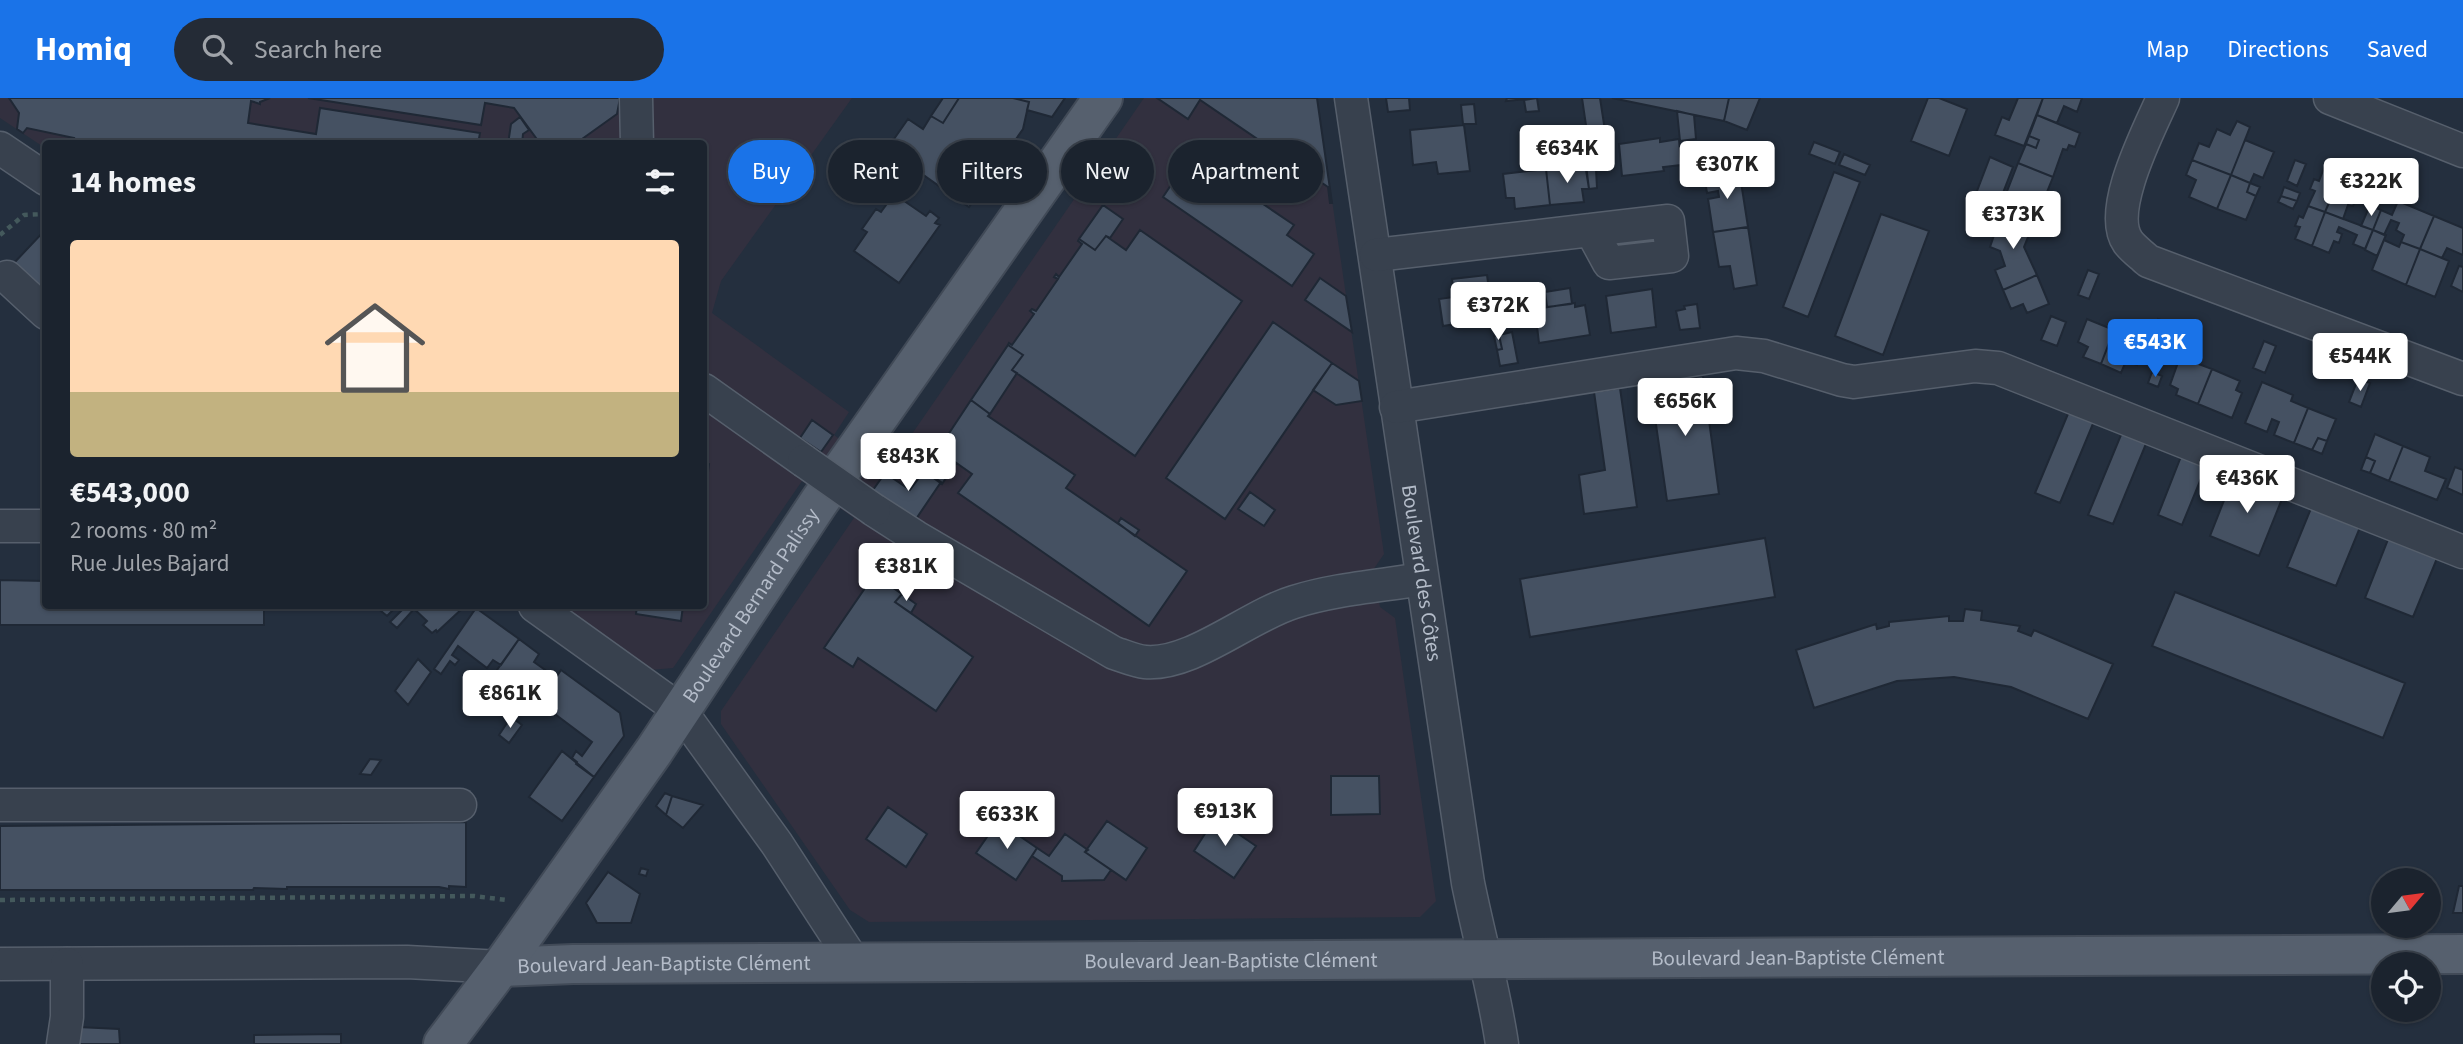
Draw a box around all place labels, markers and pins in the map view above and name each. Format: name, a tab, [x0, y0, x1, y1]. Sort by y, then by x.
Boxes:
pin: €634K	[1518, 126, 1616, 185]
pin: €307K	[1678, 141, 1776, 201]
pin: €322K	[2322, 158, 2420, 218]
pin: €373K	[1964, 192, 2062, 251]
pin: €372K	[1449, 282, 1547, 342]
pin: €543K	[2106, 320, 2204, 379]
pin: €544K	[2311, 334, 2409, 393]
pin: €656K	[1636, 378, 1734, 438]
pin: €843K	[859, 434, 957, 493]
pin: €436K	[2198, 456, 2296, 515]
pin: €381K	[857, 544, 955, 603]
pin: €861K	[461, 670, 559, 730]
pin: €913K	[1176, 788, 1274, 848]
pin: €633K	[958, 792, 1056, 851]

